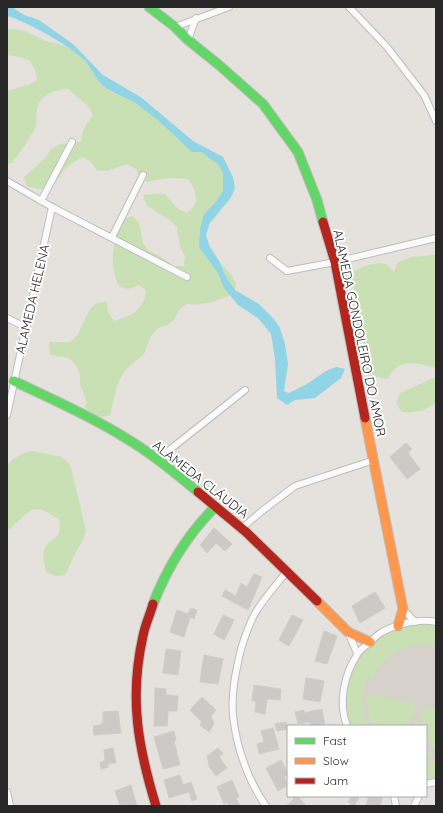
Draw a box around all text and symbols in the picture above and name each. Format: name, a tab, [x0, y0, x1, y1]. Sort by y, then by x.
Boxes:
street label: ALAMEDA GONDOLEIRO DO AMOR	[330, 228, 390, 438]
street label: ALAMEDA HELENA	[12, 242, 53, 355]
street label: ALAMEDA CLÁUDIA	[150, 437, 253, 522]
legend	[287, 725, 427, 797]
text: Fast	[323, 733, 347, 748]
text: Slow	[323, 753, 349, 768]
text: Jam	[323, 773, 348, 788]

